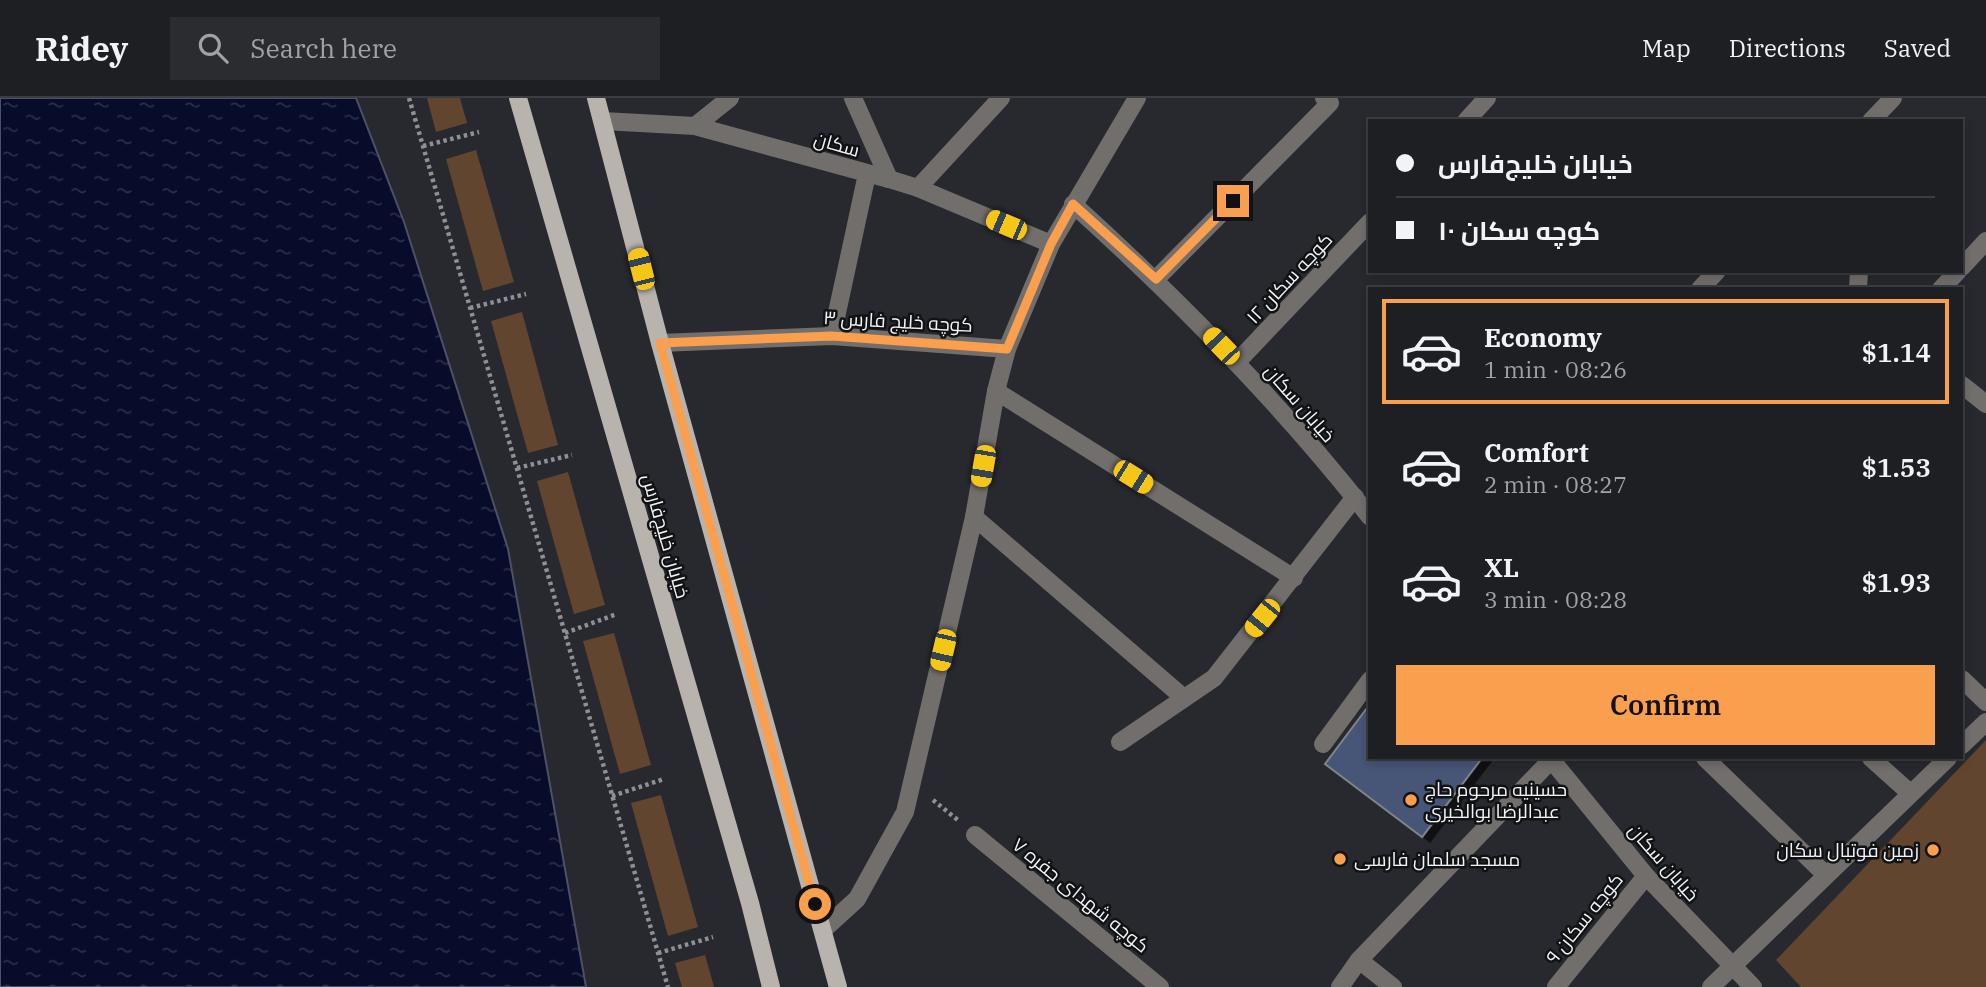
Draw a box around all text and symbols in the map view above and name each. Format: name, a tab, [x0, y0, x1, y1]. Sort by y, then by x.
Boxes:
search box	[170, 17, 660, 80]
text: Ridey	[35, 27, 128, 70]
icon: search	[194, 29, 232, 67]
text: Search here	[250, 31, 397, 65]
text: Map	[1642, 32, 1691, 64]
text: Directions	[1729, 32, 1846, 64]
text: Saved	[1884, 32, 1951, 64]
street label: سکان	[811, 126, 863, 162]
text: خیابان خلیج‌فارس	[1438, 146, 1633, 180]
route end	[1217, 185, 1249, 217]
car	[983, 207, 1030, 243]
text: کوچه سکان ۱۰	[1438, 213, 1600, 247]
street label: کوچه سکان ۱۲	[1241, 228, 1338, 329]
car	[626, 246, 657, 292]
street label: کوچه خلیج فارس ۳	[823, 305, 973, 339]
icon: car	[1400, 320, 1463, 383]
text: Economy	[1484, 320, 1602, 354]
car	[1199, 324, 1244, 368]
text: $1.14	[1862, 335, 1931, 369]
text: 1 min · 08:26	[1484, 354, 1627, 384]
street label: خیابان سکان	[1259, 359, 1341, 447]
icon: car	[1400, 435, 1463, 498]
text: Comfort	[1484, 435, 1589, 469]
car	[970, 443, 997, 489]
text: $1.53	[1862, 450, 1931, 484]
car	[1110, 457, 1157, 497]
text: 2 min · 08:27	[1484, 469, 1627, 499]
street label: خیابان خلیج‌فارس	[635, 471, 695, 602]
icon: car	[1400, 550, 1463, 613]
text: XL	[1484, 550, 1519, 584]
text: $1.93	[1862, 565, 1931, 599]
text: 3 min · 08:28	[1484, 584, 1627, 614]
car	[1241, 595, 1284, 641]
car	[929, 627, 958, 673]
button: Confirm	[1396, 665, 1935, 745]
place label: حسینیه مرحوم حاج عبدالرضا بوالخیری	[1425, 777, 1567, 823]
marker: حسینیه مرحوم حاج عبدالرضا بوالخیری	[1403, 792, 1419, 808]
street label: خیابان سکان	[1623, 818, 1705, 906]
street label: کوچه شهدای جفره ۷	[1007, 832, 1154, 958]
place label: زمین فوتبال سکان	[1776, 838, 1919, 862]
marker: زمین فوتبال سکان	[1925, 842, 1941, 858]
place label: مسجد سلمان فارسی	[1354, 847, 1520, 871]
marker: مسجد سلمان فارسی	[1332, 851, 1348, 867]
street label: کوچه سکان ۹	[1540, 868, 1629, 969]
route start	[799, 888, 831, 920]

